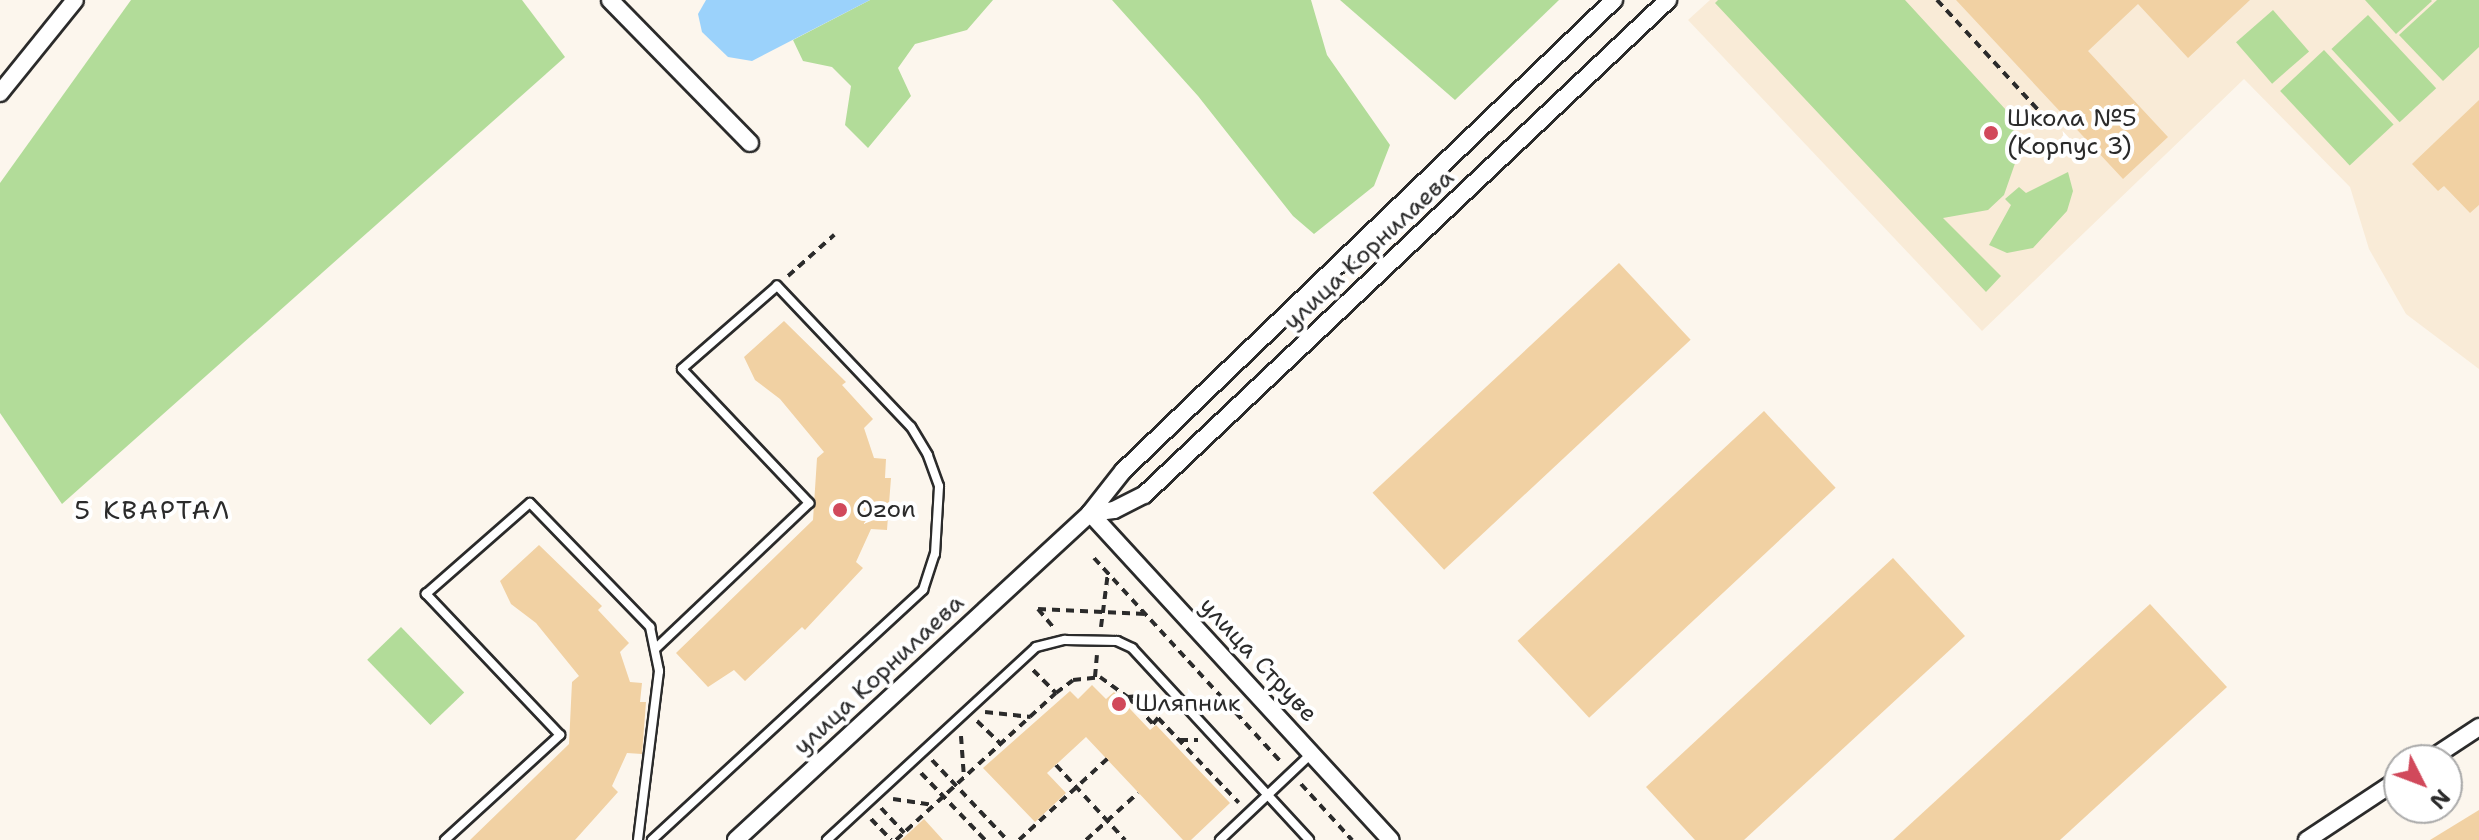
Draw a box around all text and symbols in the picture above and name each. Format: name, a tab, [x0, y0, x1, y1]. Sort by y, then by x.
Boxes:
place label: Школа №5 (Корпус 3)	[2007, 105, 2137, 161]
marker: Школа №5 (Корпус 3)	[1982, 124, 2000, 142]
street label: улица Корнилаева	[1278, 164, 1460, 336]
district label: 5 КВАРТАЛ	[74, 494, 232, 526]
place label: Ozon	[856, 496, 916, 524]
marker: Ozon	[831, 501, 849, 519]
street label: улица Корнилаева	[788, 589, 970, 761]
street label: улица Струве	[1193, 592, 1323, 728]
place label: Шляпник	[1135, 690, 1241, 718]
marker: Шляпник	[1110, 695, 1128, 713]
north arrow	[2383, 744, 2463, 824]
text: N	[2423, 783, 2456, 815]

